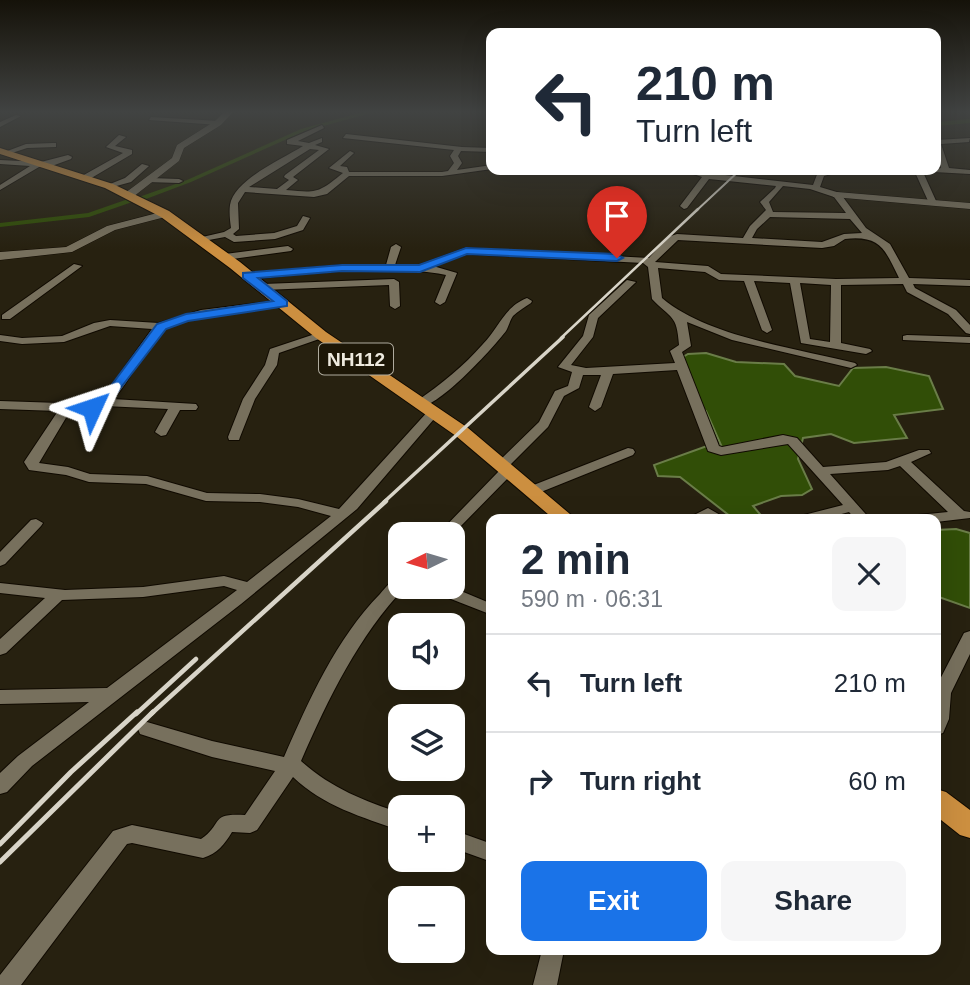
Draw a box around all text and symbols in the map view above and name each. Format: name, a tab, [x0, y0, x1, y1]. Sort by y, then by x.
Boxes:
icon: left	[521, 56, 612, 147]
text: 210 m	[636, 56, 775, 110]
text: Turn left	[636, 113, 752, 149]
pin	[587, 186, 647, 258]
icon: arrive	[598, 197, 636, 235]
road number: NH112	[319, 344, 393, 374]
position arrow	[55, 371, 129, 445]
north arrow	[388, 522, 466, 598]
map controls	[388, 522, 465, 963]
text: 2 min	[521, 536, 631, 583]
button: close	[832, 537, 906, 611]
text: 590 m · 06:31	[521, 586, 663, 612]
button: sound	[388, 613, 465, 690]
icon: left	[521, 664, 559, 702]
text: Turn left	[580, 668, 682, 698]
text: 210 m	[834, 668, 906, 698]
button: layers	[388, 704, 465, 781]
icon: right	[521, 762, 559, 800]
text: Turn right	[580, 766, 701, 796]
text: 60 m	[848, 766, 906, 796]
button: +	[388, 795, 465, 872]
button: Exit	[521, 861, 707, 941]
button: Share	[721, 861, 906, 941]
button: −	[388, 886, 465, 963]

